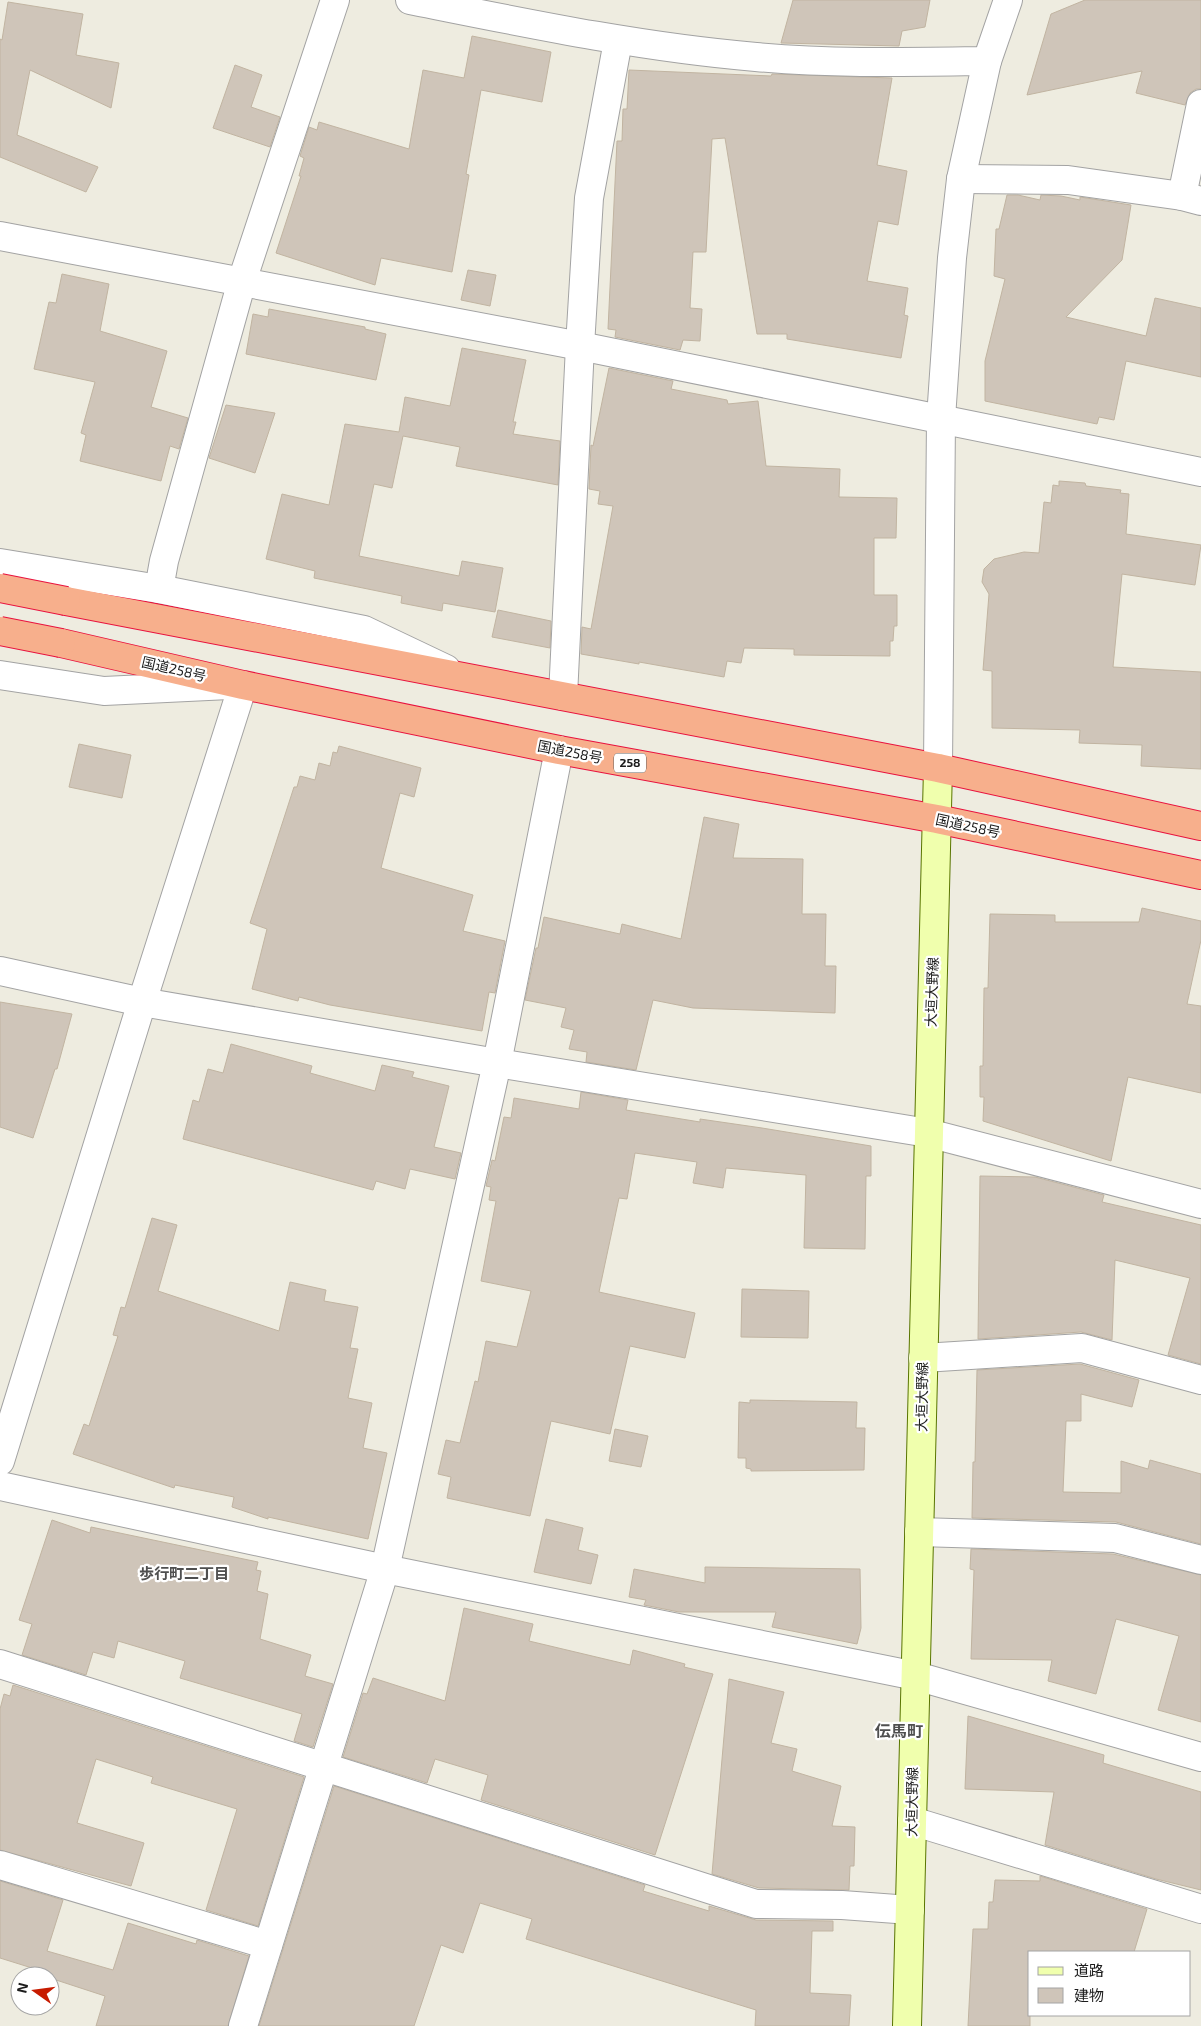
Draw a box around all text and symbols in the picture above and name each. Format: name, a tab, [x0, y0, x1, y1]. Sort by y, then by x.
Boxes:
street label: 国道258号	[140, 653, 208, 684]
street label: 国道258号	[536, 737, 604, 766]
road number: 258	[614, 754, 646, 772]
street label: 国道258号	[934, 810, 1002, 841]
street label: 大垣大野線	[922, 957, 941, 1027]
street label: 大垣大野線	[912, 1362, 931, 1432]
district label: 歩行町二丁目	[139, 1564, 229, 1582]
district label: 伝馬町	[874, 1721, 923, 1740]
street label: 大垣大野線	[902, 1767, 921, 1837]
legend	[1028, 1951, 1191, 2016]
text: 道路	[1074, 1961, 1104, 1979]
north arrow	[10, 1966, 60, 2016]
text: N	[12, 1981, 31, 1995]
text: 建物	[1074, 1986, 1104, 2004]

